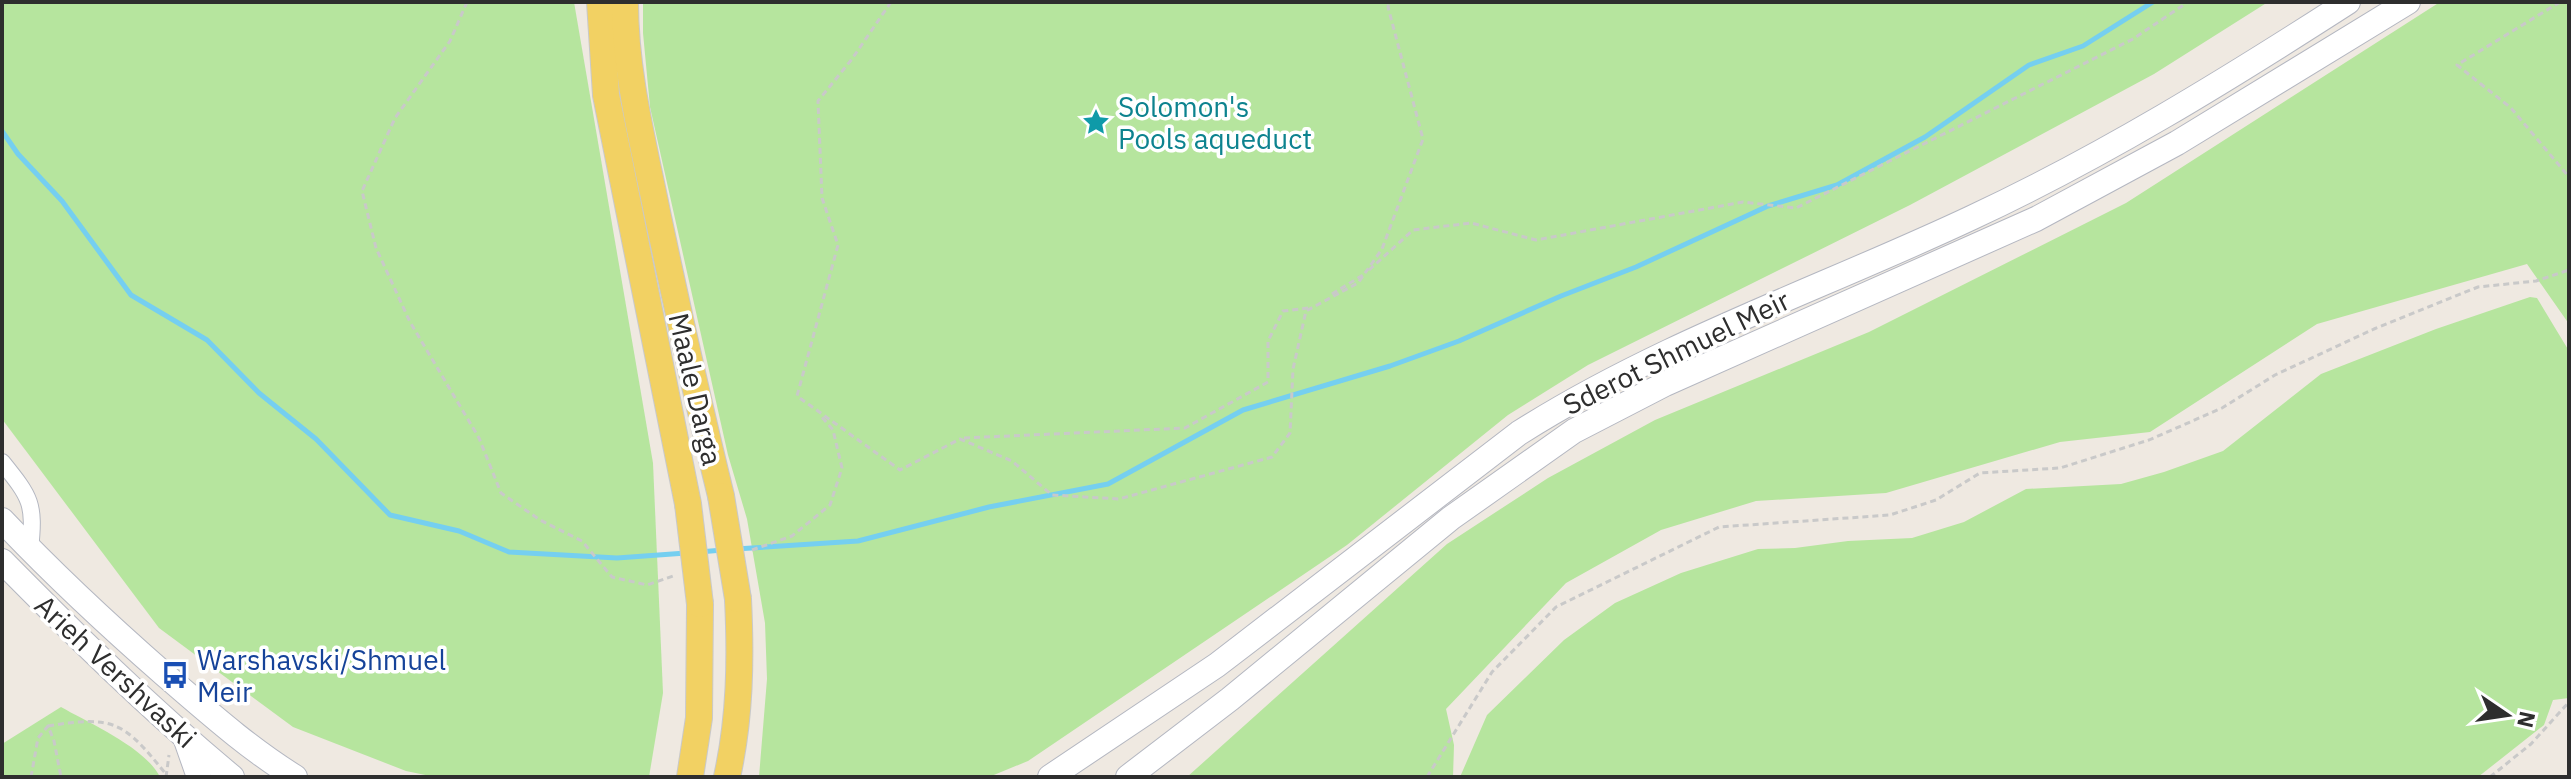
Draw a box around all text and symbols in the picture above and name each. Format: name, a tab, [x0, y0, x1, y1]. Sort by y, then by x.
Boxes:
place label: Solomon's Pools aqueduct	[1118, 88, 1312, 157]
place icon: Solomon's Pools aqueduct	[1081, 107, 1111, 137]
street label: Sderot Shmuel Meir	[1557, 281, 1795, 423]
street label: Maale Darga	[661, 309, 731, 469]
street label: Arieh Vershvaski	[27, 586, 205, 756]
place label: Warshavski/Shmuel Meir	[197, 641, 446, 710]
bus stop icon: Warshavski/Shmuel Meir	[160, 660, 190, 690]
north arrow	[2467, 675, 2547, 755]
text: N	[2511, 709, 2543, 731]

